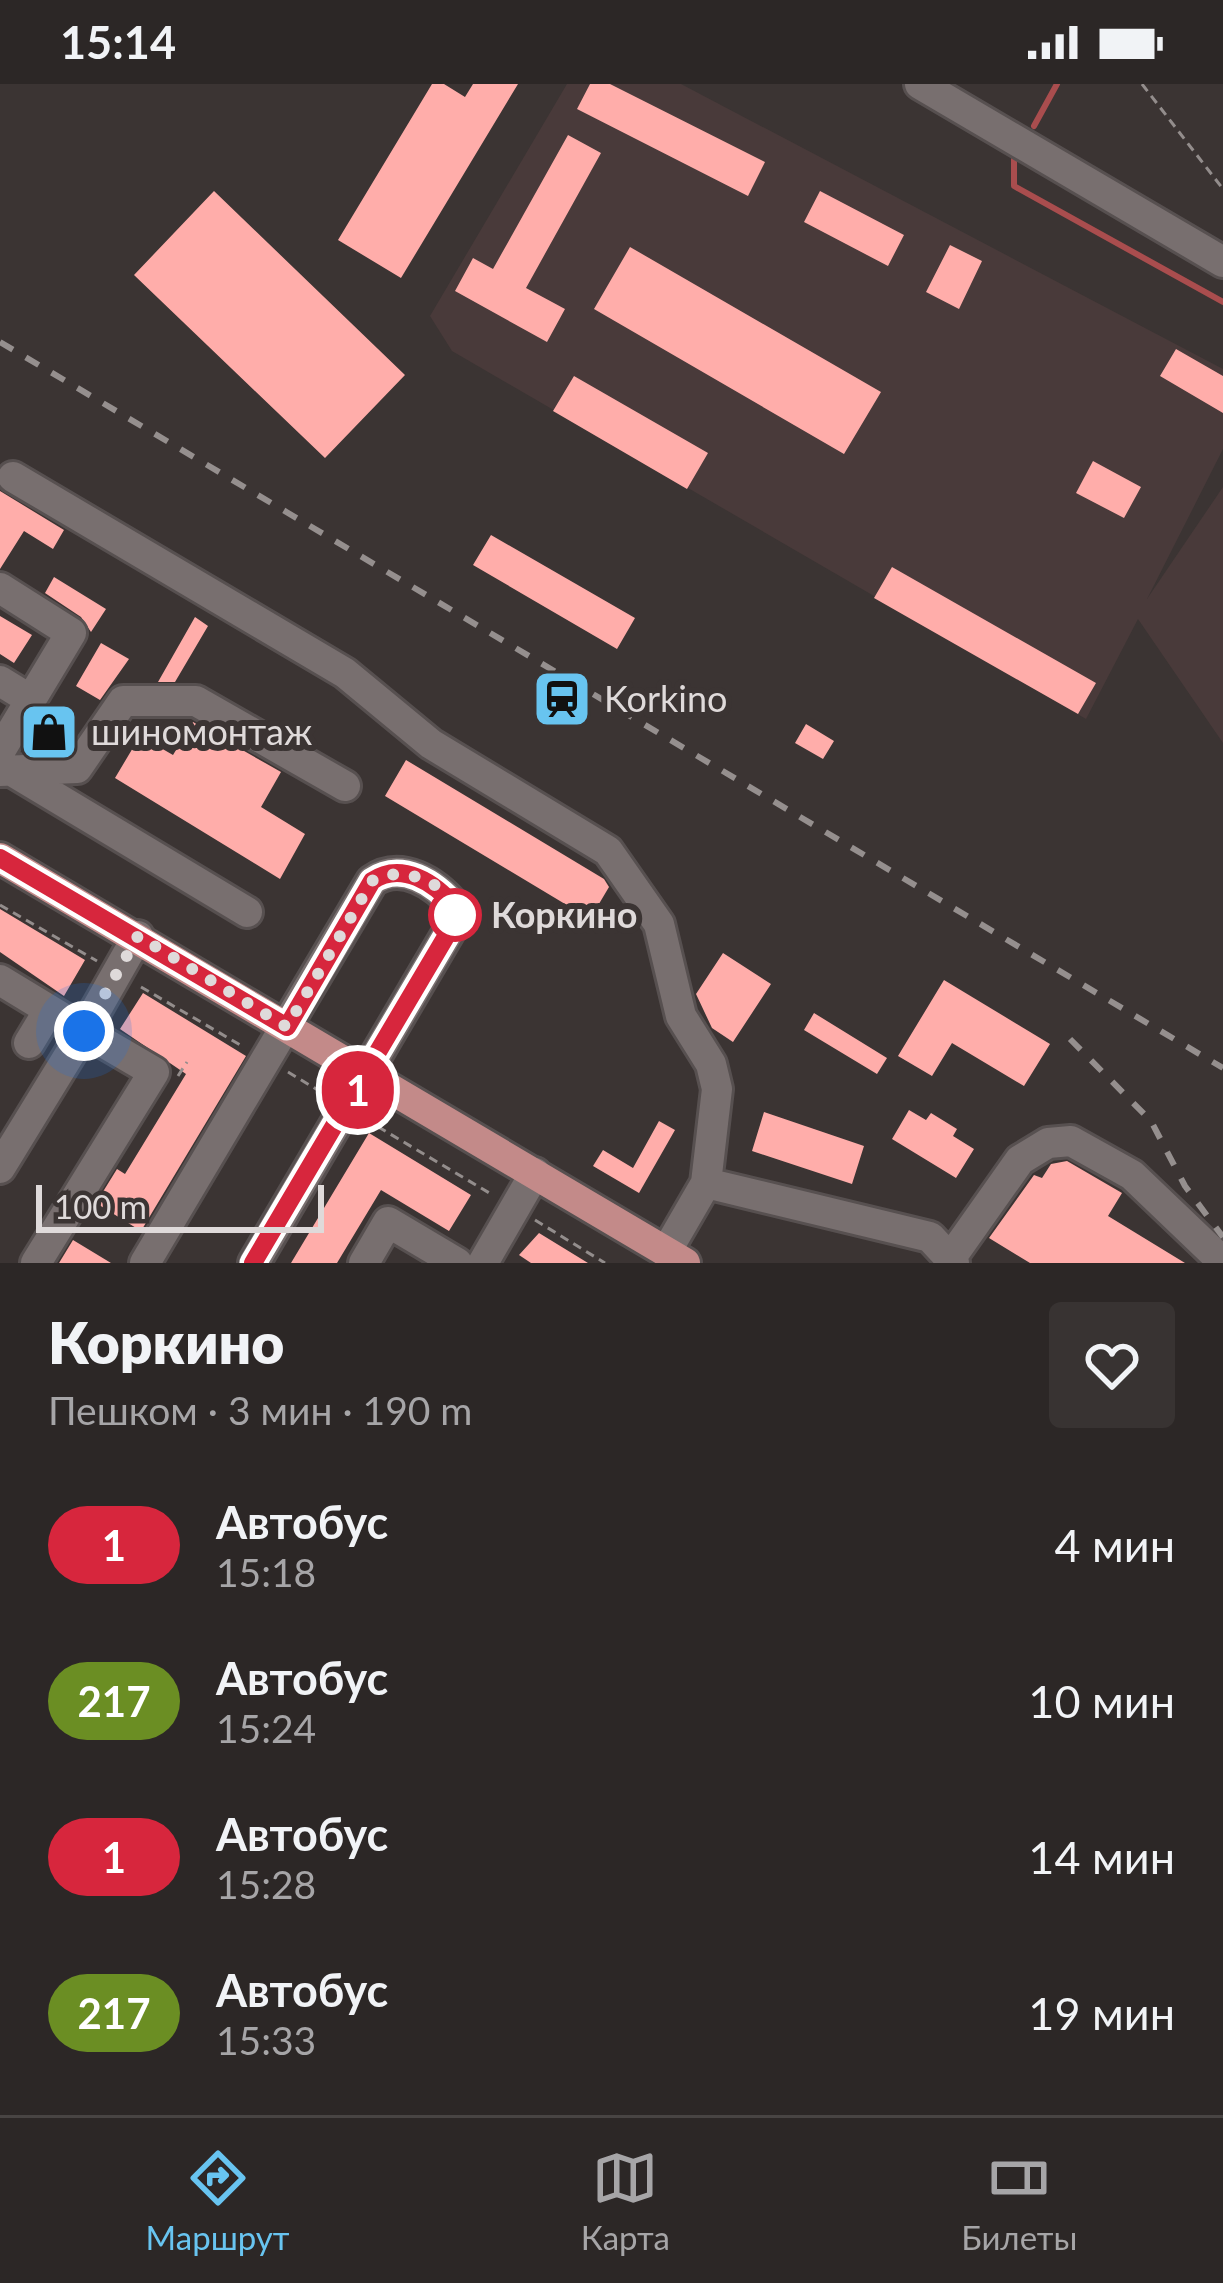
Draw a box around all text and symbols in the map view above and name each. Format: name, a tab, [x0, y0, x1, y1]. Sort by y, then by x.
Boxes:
text: 15:14	[60, 15, 176, 69]
station icon: Korkino	[531, 668, 593, 730]
place label: Korkino	[604, 676, 727, 720]
shop icon: шиномонтаж	[18, 701, 80, 763]
place label: шиномонтаж	[91, 709, 312, 753]
marker: Коркино	[430, 890, 480, 940]
place label: Коркино	[491, 892, 637, 936]
your location	[54, 1001, 114, 1061]
line badge: 1	[319, 1051, 397, 1129]
text: 1	[346, 1065, 370, 1115]
scale bar	[36, 1179, 324, 1232]
text: 100 m	[54, 1186, 147, 1226]
button: heart	[1049, 1302, 1175, 1428]
text: Коркино	[48, 1308, 284, 1376]
text: Пешком · 3 мин · 190 m	[48, 1387, 472, 1433]
text: Автобус	[216, 1495, 388, 1549]
text: 4 мин	[1054, 1518, 1175, 1572]
text: 1	[102, 1520, 126, 1570]
text: 15:18	[216, 1549, 316, 1595]
text: Автобус	[216, 1651, 388, 1705]
text: 10 мин	[1028, 1674, 1175, 1728]
text: 217	[77, 1676, 151, 1726]
text: 15:24	[216, 1705, 316, 1751]
text: Автобус	[216, 1807, 388, 1861]
text: 14 мин	[1028, 1830, 1175, 1884]
text: 1	[102, 1832, 126, 1882]
text: 15:28	[216, 1861, 316, 1907]
text: Автобус	[216, 1963, 388, 2017]
text: 19 мин	[1028, 1986, 1175, 2040]
text: 217	[77, 1988, 151, 2038]
text: 15:33	[216, 2017, 316, 2063]
tab: Маршрут	[146, 2145, 290, 2257]
tab: Карта	[581, 2145, 670, 2257]
tab: Билеты	[961, 2145, 1077, 2257]

